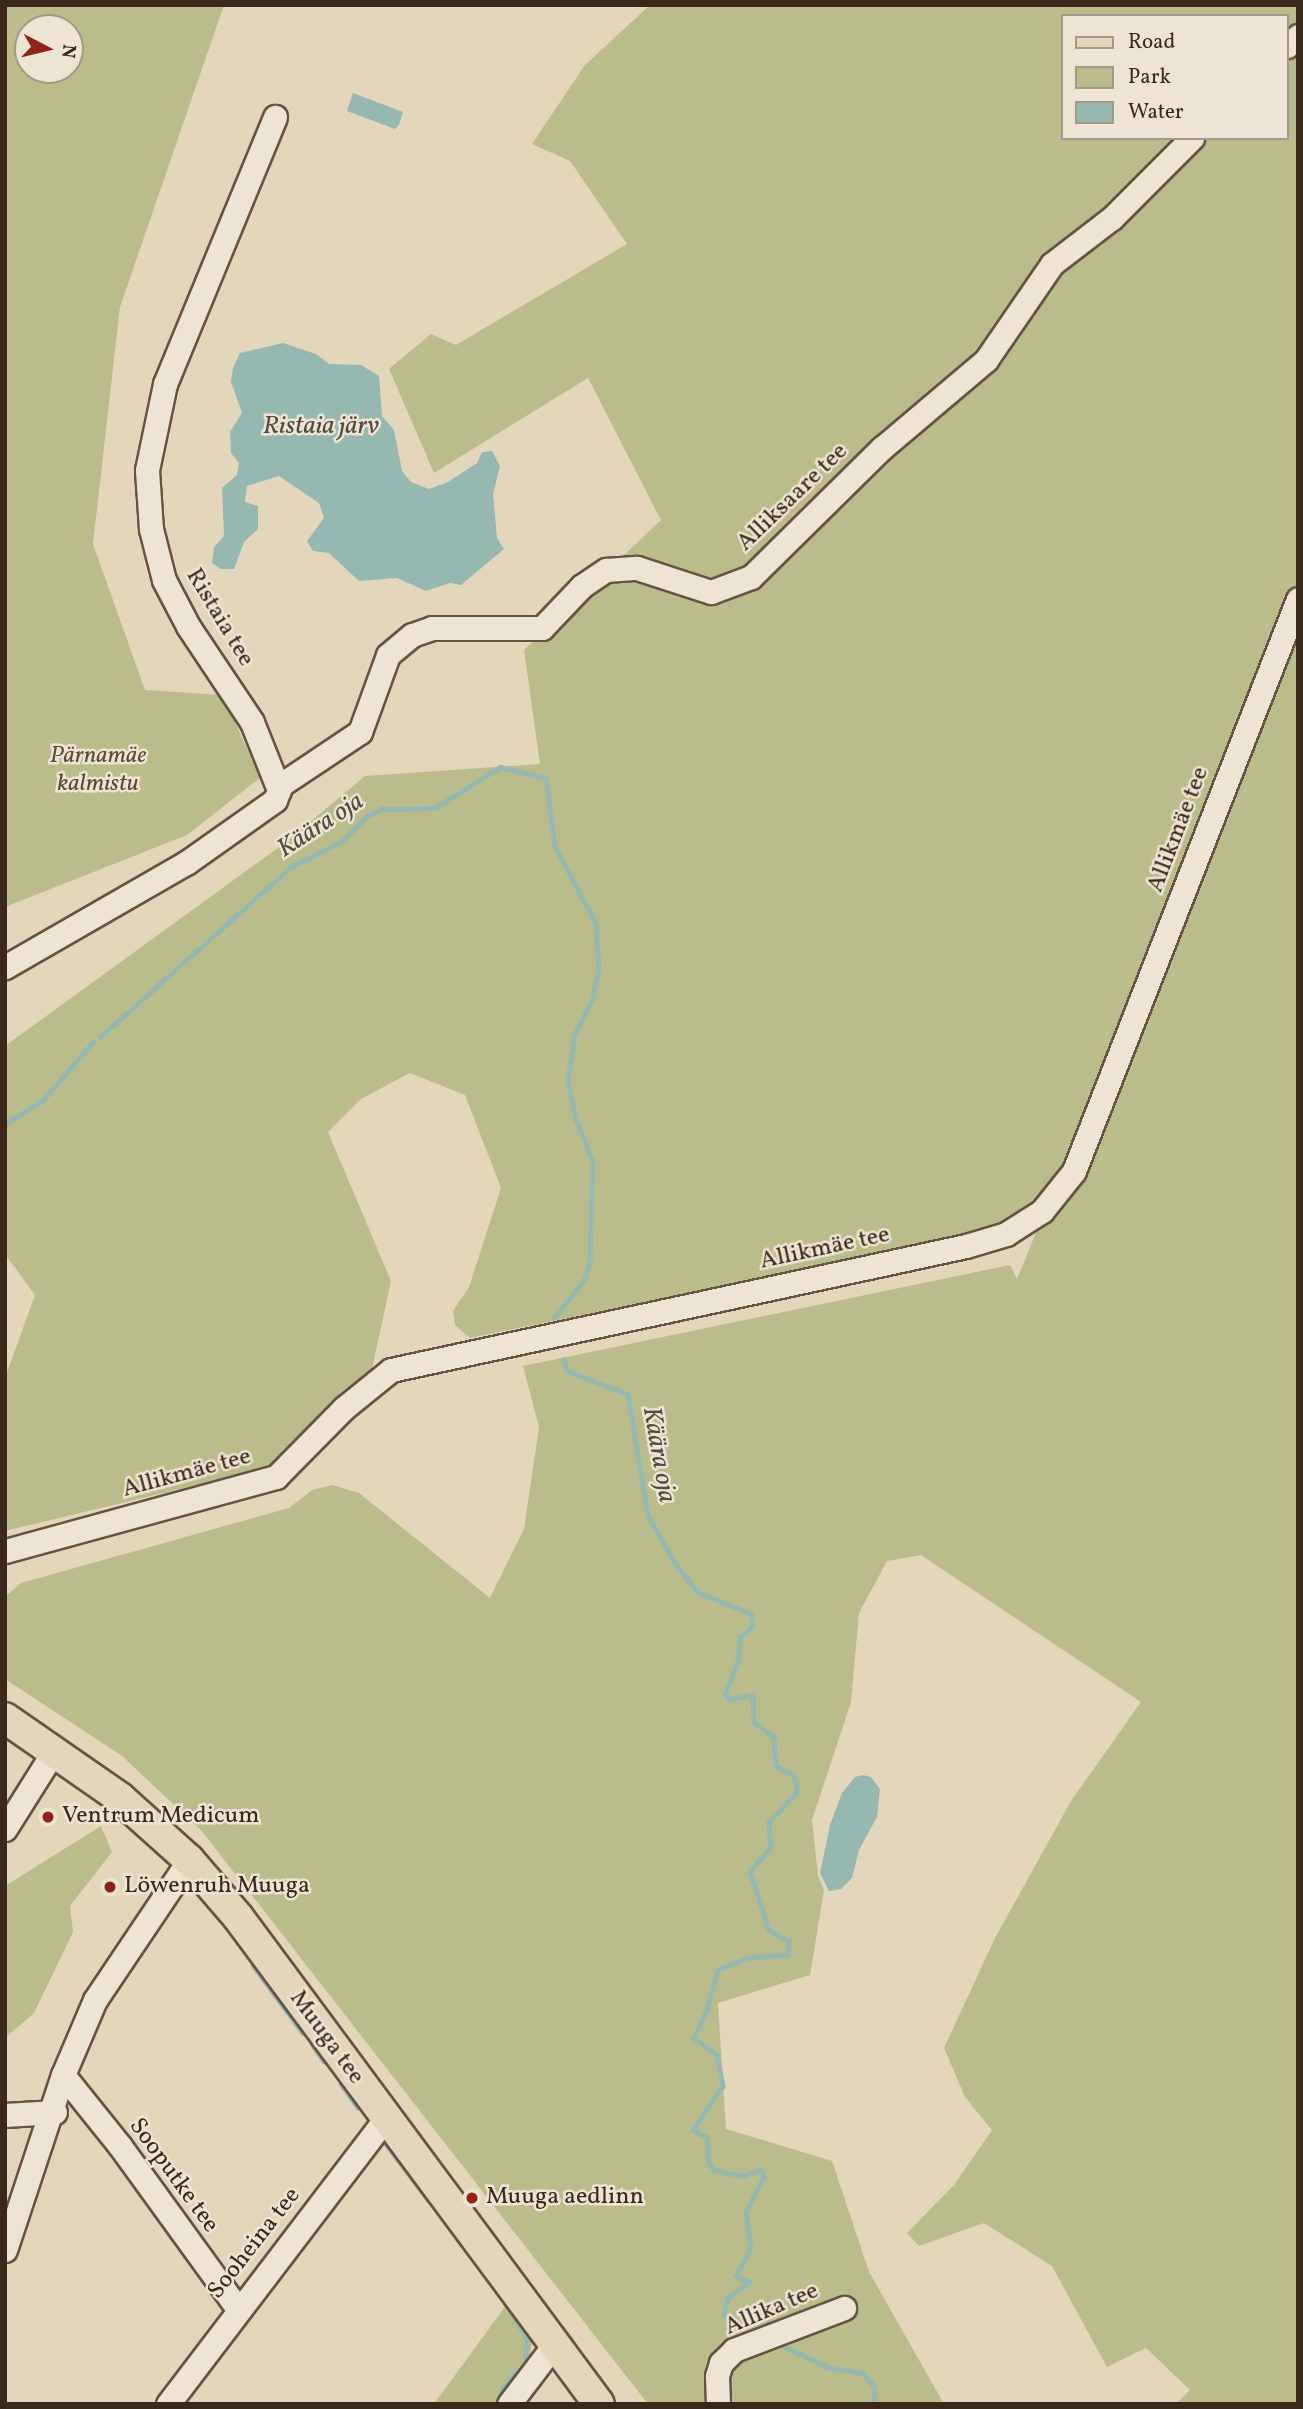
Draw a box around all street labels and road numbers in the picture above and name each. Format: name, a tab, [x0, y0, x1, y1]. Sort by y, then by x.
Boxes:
street label: Alliksaare tee	[732, 438, 854, 558]
street label: Ristaia tee	[179, 564, 259, 672]
street label: Allikmäe tee	[1142, 763, 1216, 897]
street label: Allikmäe tee	[758, 1221, 892, 1277]
street label: Allikmäe tee	[120, 1443, 254, 1505]
street label: Muuga tee	[282, 1985, 370, 2091]
street label: Sooputke tee	[122, 2113, 224, 2239]
street label: Sooheina tee	[203, 2183, 307, 2305]
street label: Allika tee	[721, 2277, 823, 2343]

